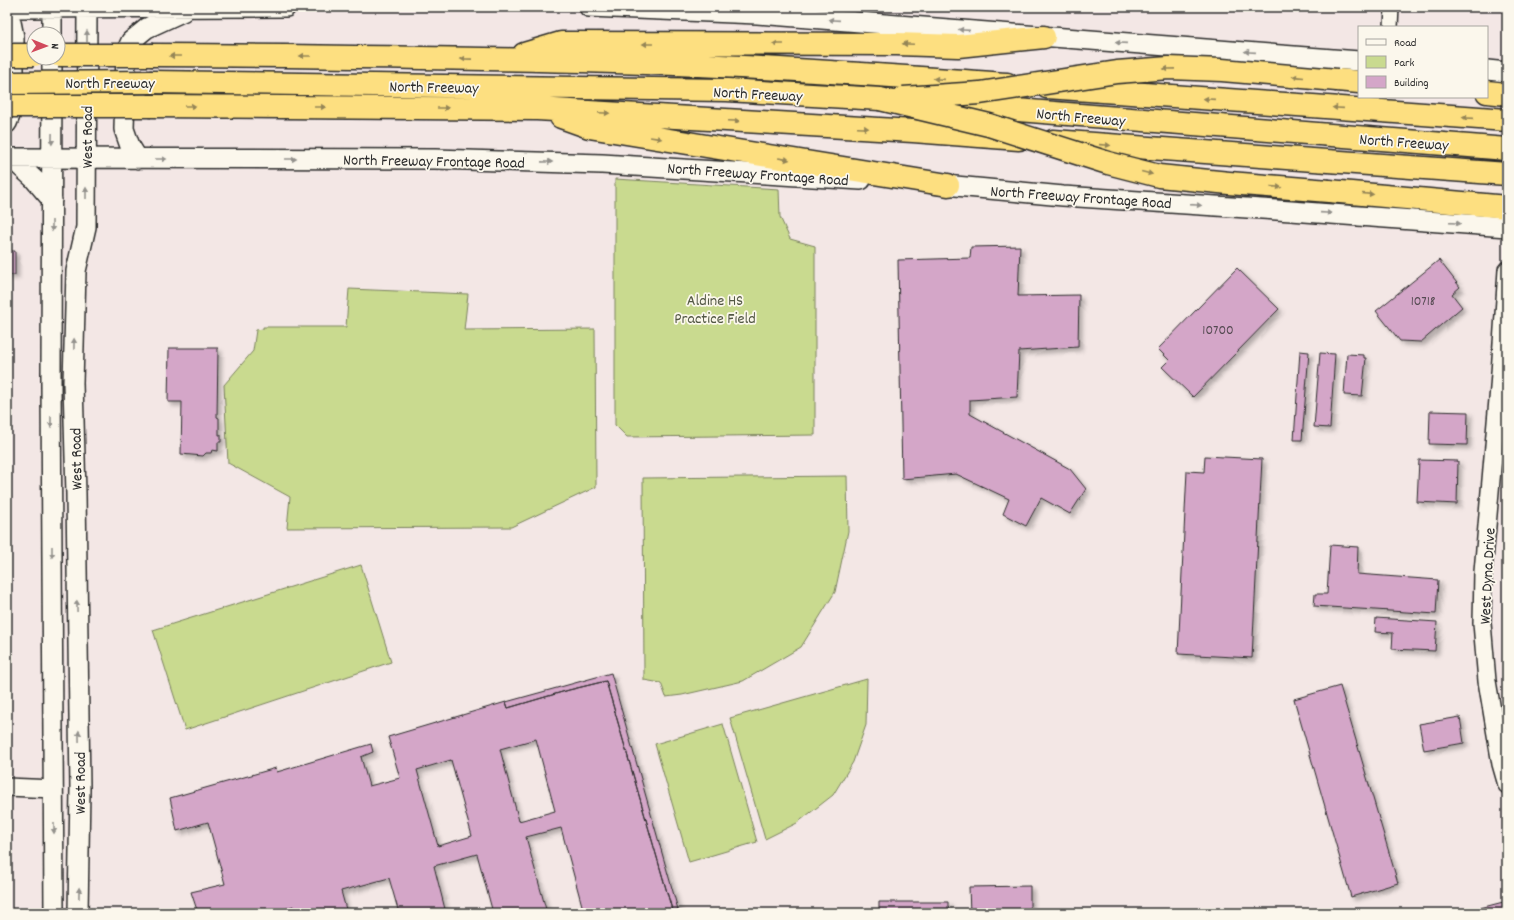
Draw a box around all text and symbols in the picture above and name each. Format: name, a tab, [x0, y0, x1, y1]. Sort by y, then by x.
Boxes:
one-way arrow	[828, 17, 840, 24]
north arrow	[26, 26, 66, 66]
one-way arrow	[958, 26, 970, 33]
legend	[1358, 26, 1488, 98]
one-way arrow	[84, 29, 90, 42]
text: Road	[1394, 35, 1416, 52]
one-way arrow	[1115, 39, 1127, 46]
one-way arrow	[641, 41, 654, 47]
one-way arrow	[771, 41, 784, 47]
one-way arrow	[902, 41, 914, 48]
text: N	[46, 43, 62, 50]
one-way arrow	[1244, 49, 1256, 56]
one-way arrow	[168, 53, 181, 59]
one-way arrow	[298, 53, 311, 59]
text: Park	[1394, 55, 1415, 72]
one-way arrow	[459, 56, 472, 62]
one-way arrow	[1163, 65, 1175, 72]
street label: North Freeway	[65, 73, 155, 96]
one-way arrow	[1292, 73, 1304, 80]
text: Building	[1394, 75, 1429, 92]
street label: North Freeway	[389, 76, 479, 101]
one-way arrow	[933, 76, 946, 83]
street label: North Freeway	[713, 82, 804, 109]
one-way arrow	[1203, 95, 1215, 102]
one-way arrow	[184, 103, 197, 109]
street label: North Freeway	[1035, 103, 1127, 134]
one-way arrow	[314, 104, 327, 110]
one-way arrow	[437, 105, 450, 111]
one-way arrow	[1332, 105, 1344, 112]
street label: West Road	[77, 106, 100, 168]
one-way arrow	[598, 109, 610, 116]
one-way arrow	[1462, 114, 1474, 121]
one-way arrow	[728, 117, 740, 124]
one-way arrow	[857, 125, 869, 132]
street label: North Freeway	[1358, 129, 1450, 158]
one-way arrow	[49, 133, 55, 146]
one-way arrow	[650, 135, 662, 141]
one-way arrow	[1099, 142, 1111, 149]
street label: North Freeway Frontage Road	[343, 149, 525, 176]
one-way arrow	[155, 156, 168, 162]
one-way arrow	[285, 156, 298, 162]
one-way arrow	[778, 156, 790, 162]
street label: North Freeway Frontage Road	[666, 158, 849, 193]
one-way arrow	[541, 159, 554, 165]
one-way arrow	[1141, 170, 1153, 176]
street label: North Freeway Frontage Road	[989, 181, 1172, 216]
one-way arrow	[1270, 183, 1282, 190]
one-way arrow	[83, 186, 89, 199]
one-way arrow	[1362, 191, 1374, 198]
one-way arrow	[1190, 201, 1202, 208]
one-way arrow	[1320, 210, 1332, 217]
one-way arrow	[1449, 219, 1461, 226]
one-way arrow	[49, 220, 55, 233]
park label: Aldine HS Practice Field	[674, 290, 756, 331]
house number: 10718	[1411, 292, 1436, 312]
house number: 10700	[1202, 321, 1234, 341]
one-way arrow	[71, 337, 77, 350]
one-way arrow	[48, 416, 54, 429]
street label: West Road	[65, 428, 90, 490]
street label: West Dyna Drive	[1474, 527, 1503, 625]
one-way arrow	[49, 546, 55, 559]
one-way arrow	[74, 599, 80, 612]
one-way arrow	[76, 729, 82, 742]
street label: West Road	[70, 752, 93, 814]
one-way arrow	[51, 822, 57, 835]
one-way arrow	[76, 886, 82, 899]

